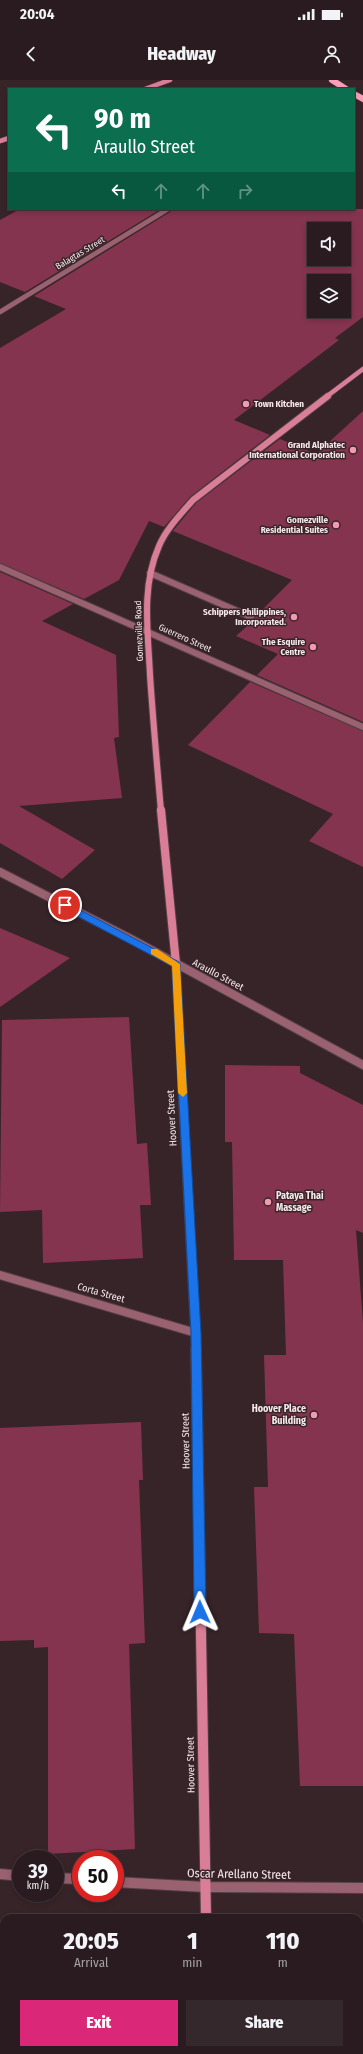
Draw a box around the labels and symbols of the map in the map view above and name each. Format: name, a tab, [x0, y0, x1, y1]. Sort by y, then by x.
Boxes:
street label: Balagtas Street	[54, 234, 106, 272]
marker: Town Kitchen	[241, 399, 251, 409]
place label: Town Kitchen	[254, 399, 304, 409]
place label: Grand Alphatec International Corporation	[249, 440, 345, 460]
marker: Grand Alphatec International Corporation	[348, 445, 358, 455]
place label: Gomezville Residential Suites	[261, 515, 328, 535]
marker: Gomezville Residential Suites	[331, 520, 341, 530]
street label: Gomezville Road	[133, 600, 145, 662]
place label: Schippers Philippines, Incorporated.	[203, 607, 286, 627]
marker: Schippers Philippines, Incorporated.	[289, 612, 299, 622]
street label: Guerrero Street	[157, 622, 213, 654]
place label: The Esquire Centre	[262, 637, 305, 657]
marker: The Esquire Centre	[308, 642, 318, 652]
pin	[48, 888, 82, 922]
street label: Araullo Street	[190, 957, 246, 994]
street label: Hoover Street	[164, 1089, 179, 1146]
place label: Pataya Thai Massage	[276, 1190, 324, 1214]
marker: Pataya Thai Massage	[263, 1197, 273, 1207]
street label: Corta Street	[76, 1281, 127, 1306]
place label: Hoover Place Building	[252, 1403, 306, 1427]
marker: Hoover Place Building	[309, 1410, 319, 1420]
street label: Hoover Street	[179, 1412, 192, 1469]
position arrow	[179, 1591, 221, 1633]
street label: Hoover Street	[184, 1736, 197, 1793]
speed limit sign: 50	[72, 1850, 124, 1902]
street label: Oscar Arellano Street	[187, 1866, 291, 1882]

